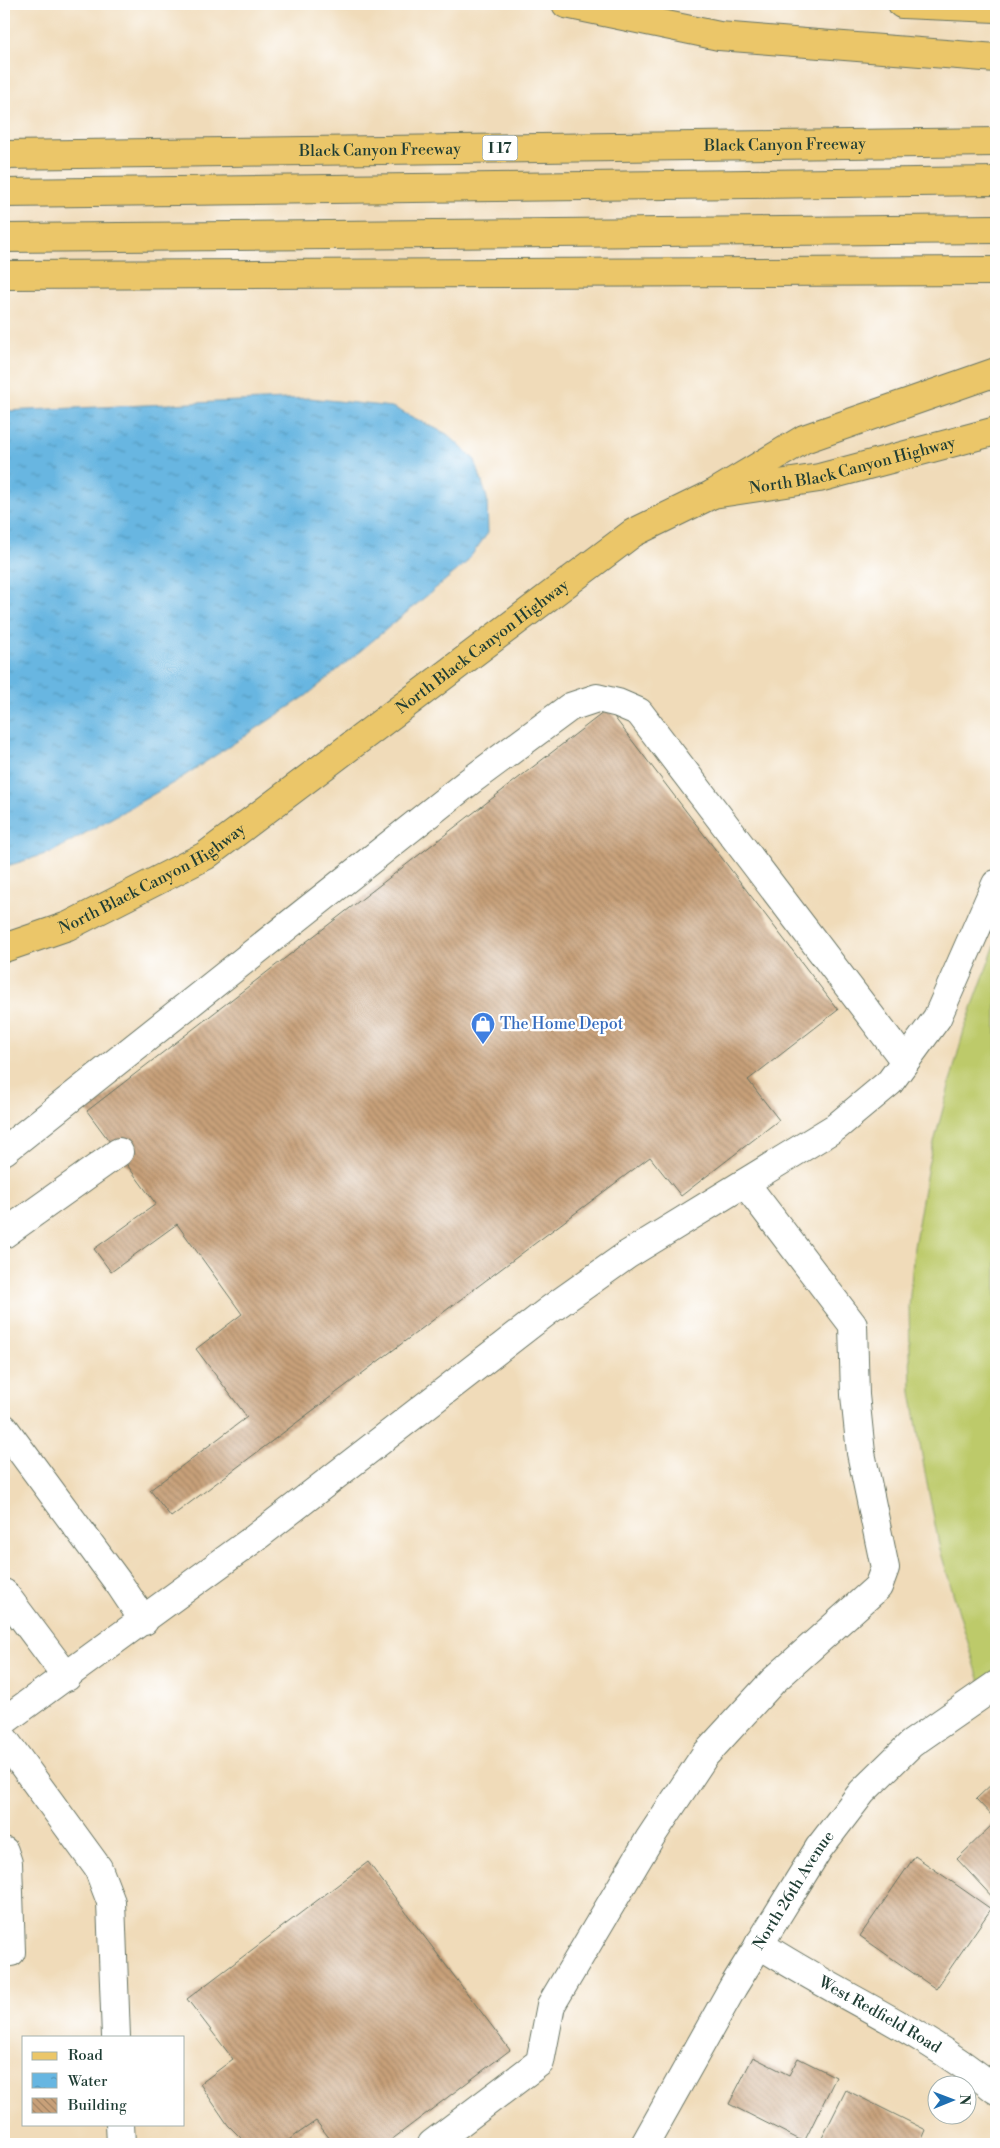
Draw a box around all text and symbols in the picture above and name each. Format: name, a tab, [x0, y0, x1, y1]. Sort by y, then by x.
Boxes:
street label: Black Canyon Freeway	[703, 134, 866, 156]
road number: I 17	[482, 136, 518, 160]
street label: Black Canyon Freeway	[298, 139, 461, 161]
street label: North Black Canyon Highway	[748, 432, 958, 498]
street label: North Black Canyon Highway	[392, 575, 573, 718]
street label: North Black Canyon Highway	[56, 819, 250, 938]
shop icon: The Home Depot	[470, 1011, 496, 1045]
place label: The Home Depot	[500, 1014, 624, 1034]
street label: North 26th Avenue	[748, 1827, 839, 1954]
street label: West Redfield Road	[814, 1971, 945, 2058]
legend	[22, 2036, 185, 2126]
text: Road	[68, 2046, 103, 2065]
text: Water	[67, 2072, 108, 2091]
north arrow	[928, 2076, 978, 2126]
text: N	[955, 2094, 973, 2105]
text: Building	[67, 2096, 127, 2115]

